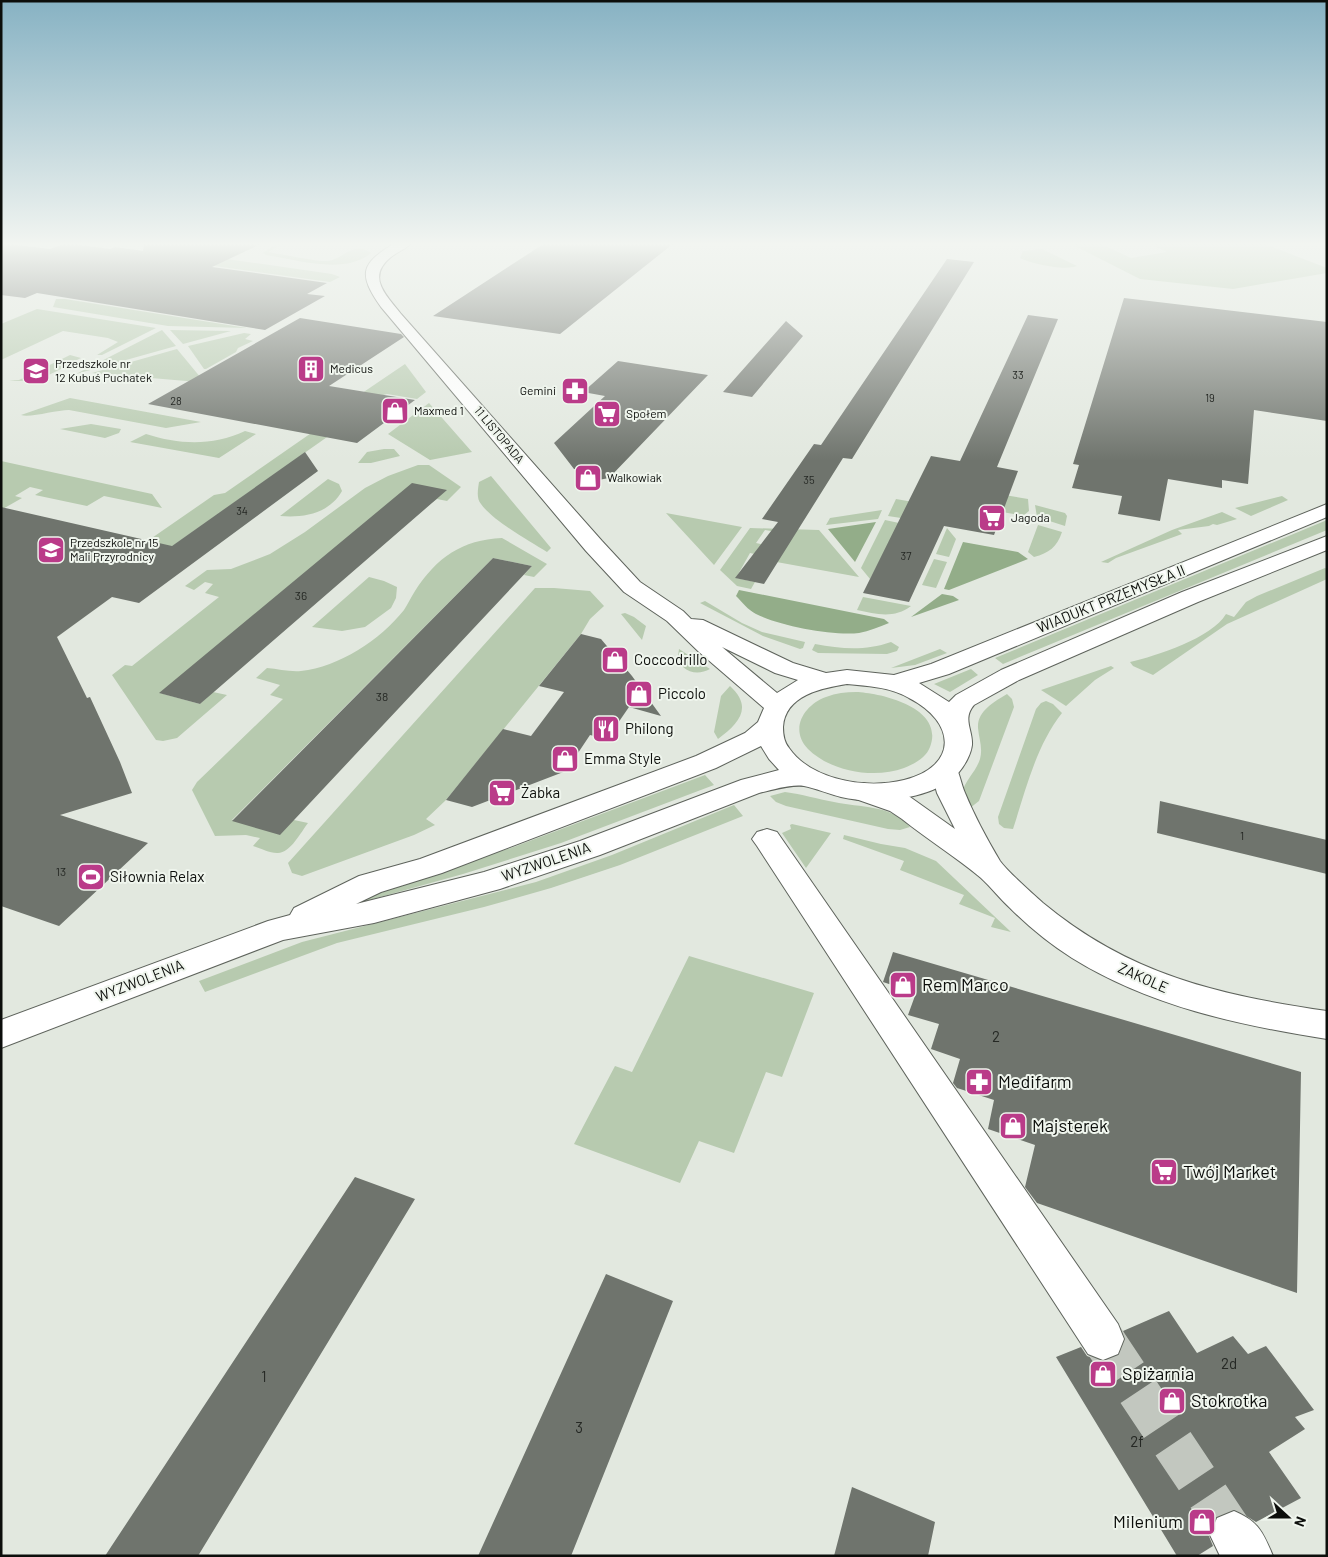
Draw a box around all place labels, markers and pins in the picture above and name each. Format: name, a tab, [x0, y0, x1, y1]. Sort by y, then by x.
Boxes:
building icon: Medicus	[296, 354, 326, 384]
school or university icon: Przedszkole nr 12 Kubuś Puchatek	[21, 356, 51, 386]
place label: Przedszkole nr 12 Kubuś Puchatek	[55, 356, 152, 384]
place label: Medicus	[330, 361, 373, 375]
pharmacy icon: Gemini	[560, 376, 590, 406]
place label: Gemini	[520, 383, 556, 397]
shop icon: Maxmed 1	[380, 396, 410, 426]
supermarket icon: Społem	[592, 399, 622, 429]
place label: Maxmed 1	[414, 403, 464, 417]
place label: Społem	[626, 406, 667, 420]
shop icon: Walkowiak	[573, 463, 603, 493]
place label: Walkowiak	[607, 470, 662, 484]
supermarket icon: Jagoda	[977, 503, 1007, 533]
place label: Jagoda	[1011, 510, 1050, 524]
school or university icon: Przedszkole nr 15 Mali Przyrodnicy	[36, 535, 66, 565]
place label: Przedszkole nr 15 Mali Przyrodnicy	[70, 535, 158, 563]
shop icon: Coccodrillo	[600, 645, 630, 675]
place label: Coccodrillo	[634, 650, 708, 668]
shop icon: Piccolo	[624, 679, 654, 709]
place label: Piccolo	[658, 684, 706, 702]
restaurant icon: Philong	[591, 714, 621, 744]
place label: Philong	[625, 719, 674, 737]
shop icon: Emma Style	[550, 744, 580, 774]
place label: Emma Style	[584, 749, 661, 767]
supermarket icon: Żabka	[487, 778, 517, 808]
place label: Żabka	[521, 783, 560, 801]
sports icon: Siłownia Relax	[76, 862, 106, 892]
place label: Siłownia Relax	[110, 867, 204, 885]
shop icon: Rem Marco	[888, 970, 918, 1000]
place label: Rem Marco	[922, 973, 1009, 995]
pharmacy icon: Medifarm	[964, 1067, 994, 1097]
place label: Medifarm	[998, 1070, 1072, 1092]
shop icon: Majsterek	[998, 1111, 1028, 1141]
place label: Majsterek	[1032, 1114, 1108, 1136]
supermarket icon: Twój Market	[1149, 1157, 1179, 1187]
place label: Twój Market	[1183, 1160, 1276, 1182]
shop icon: Spiżarnia	[1088, 1359, 1118, 1389]
place label: Spiżarnia	[1122, 1362, 1194, 1384]
shop icon: Stokrotka	[1157, 1386, 1187, 1416]
place label: Stokrotka	[1191, 1389, 1267, 1411]
shop icon: Milenium	[1187, 1507, 1217, 1537]
place label: Milenium	[1113, 1510, 1183, 1532]

